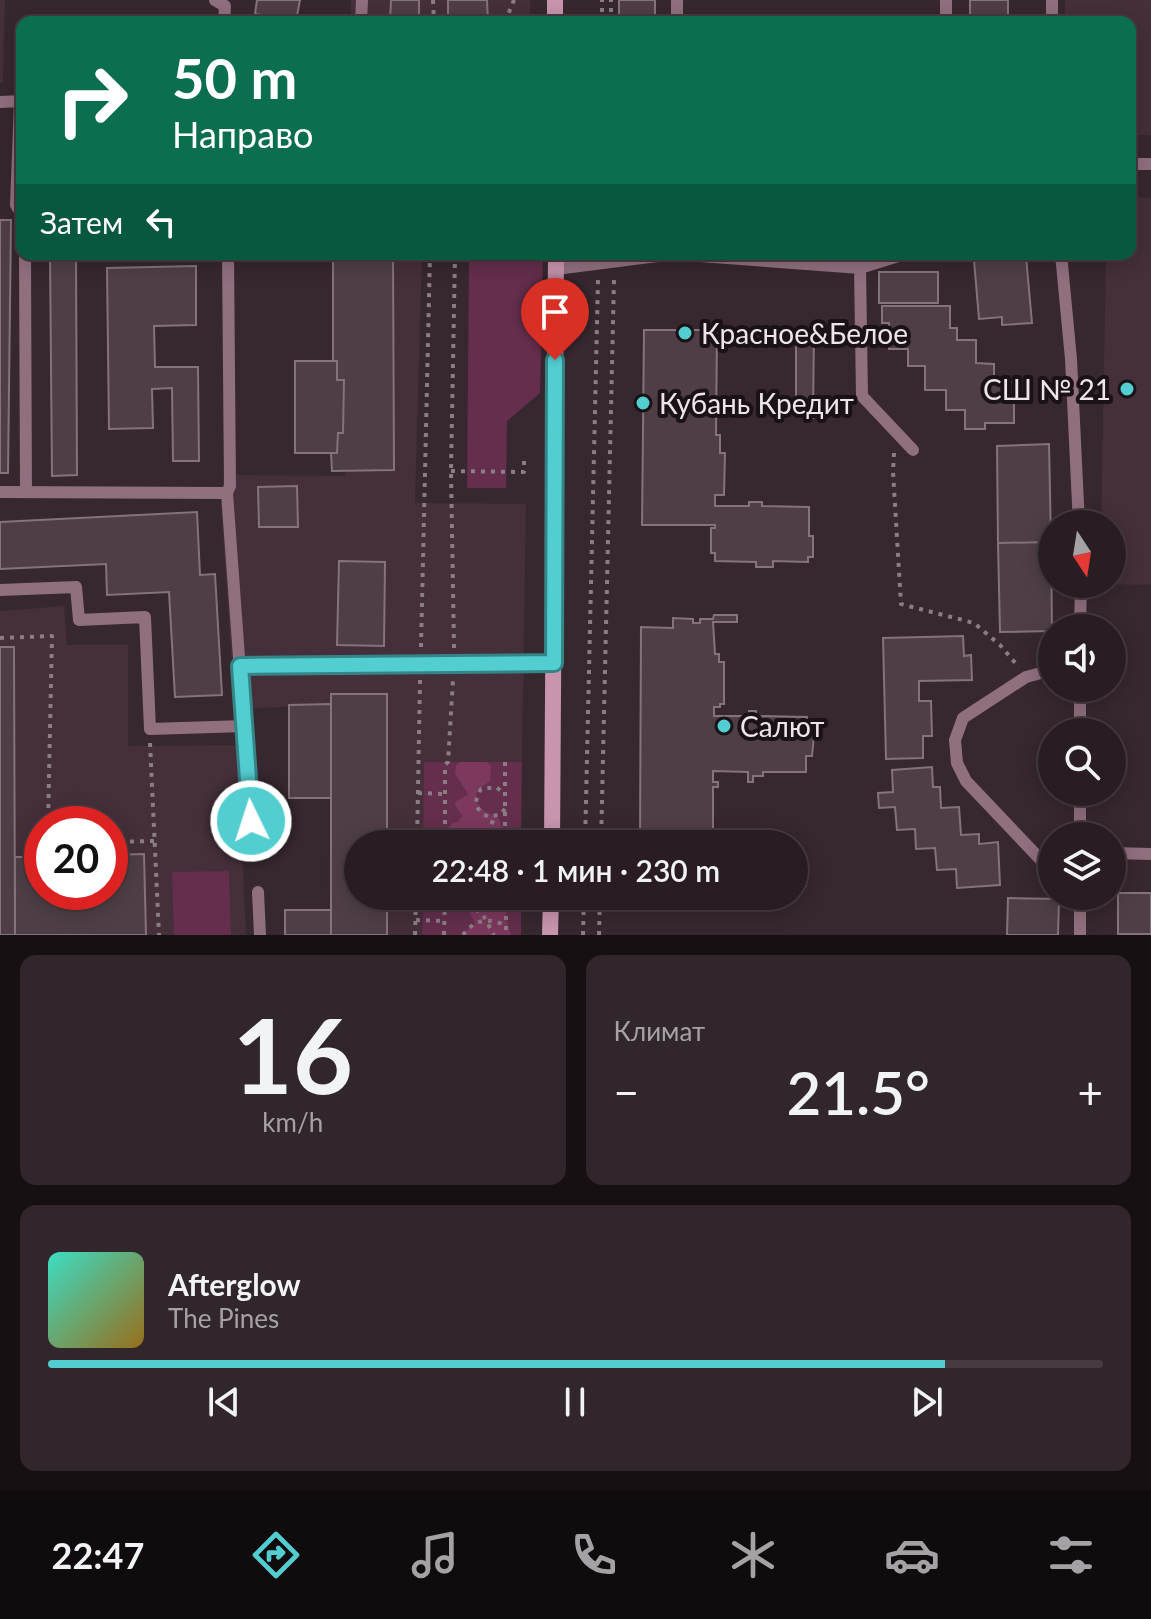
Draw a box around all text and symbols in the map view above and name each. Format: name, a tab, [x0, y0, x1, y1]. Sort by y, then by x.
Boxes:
text: 50 m	[172, 44, 297, 111]
icon: right	[40, 48, 144, 152]
text: Направо	[172, 112, 313, 156]
icon: left	[139, 200, 183, 244]
text: Затем	[40, 204, 123, 240]
pin	[521, 278, 589, 360]
icon: arrive	[533, 290, 577, 334]
place label: Красное&Белое	[701, 316, 908, 350]
marker: Красное&Белое	[676, 324, 694, 342]
place label: СШ № 21	[983, 372, 1111, 406]
marker: СШ № 21	[1118, 380, 1136, 398]
place label: Кубань Кредит	[659, 386, 854, 420]
marker: Кубань Кредит	[634, 394, 652, 412]
north arrow	[1038, 510, 1126, 598]
map controls	[1038, 510, 1126, 910]
button: sound	[1038, 614, 1126, 702]
place label: Салют	[740, 709, 825, 743]
marker: Салют	[715, 717, 733, 735]
button: search	[1038, 718, 1126, 806]
position arrow	[209, 779, 293, 863]
speed limit sign: 20	[24, 806, 128, 910]
button: layers	[1038, 822, 1126, 910]
text: 22:48 · 1 мин · 230 m	[432, 852, 720, 888]
text: 16	[232, 991, 353, 1116]
text: Климат	[614, 1015, 705, 1047]
text: 21.5°	[787, 1056, 930, 1128]
text: −	[614, 1066, 639, 1118]
text: +	[1077, 1066, 1103, 1118]
text: km/h	[262, 1106, 323, 1138]
text: Afterglow	[168, 1266, 301, 1302]
text: The Pines	[168, 1302, 279, 1334]
icon: previous	[202, 1380, 246, 1424]
icon: pause	[553, 1380, 597, 1424]
icon: next	[905, 1380, 949, 1424]
icon: directions	[248, 1527, 304, 1583]
icon: music	[407, 1527, 463, 1583]
icon: phone	[566, 1527, 622, 1583]
icon: climate	[725, 1527, 781, 1583]
icon: car	[884, 1527, 940, 1583]
icon: filters	[1043, 1527, 1099, 1583]
text: 22:47	[52, 1533, 144, 1577]

